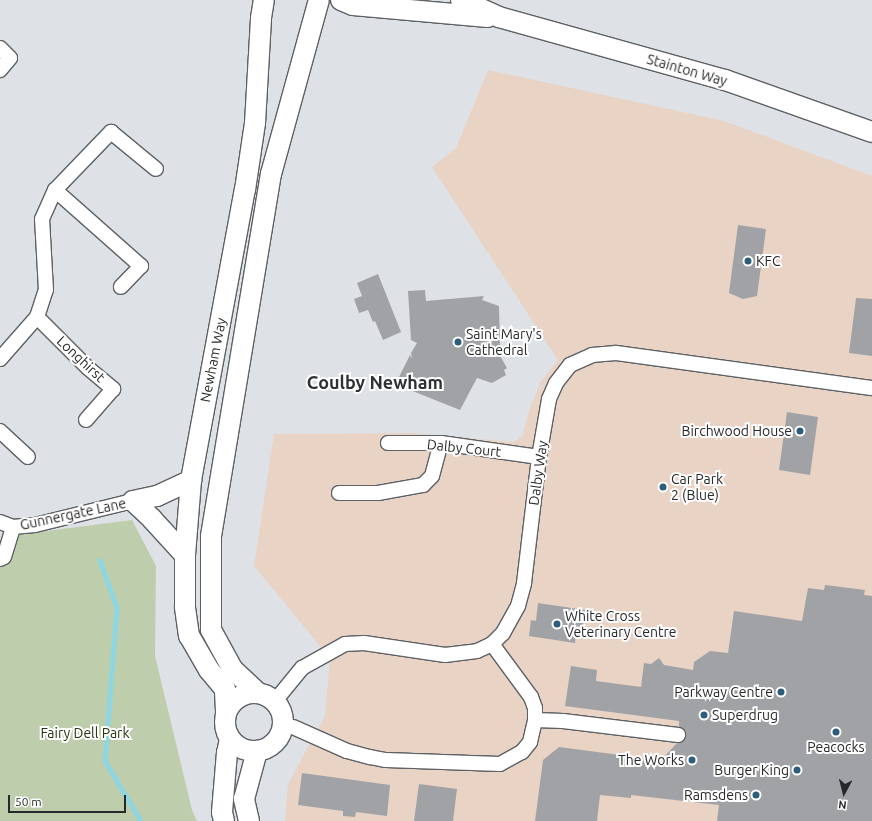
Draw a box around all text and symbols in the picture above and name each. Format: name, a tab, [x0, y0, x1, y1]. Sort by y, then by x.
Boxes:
street label: Stainton Way	[645, 51, 729, 89]
place label: KFC	[756, 253, 780, 269]
marker: KFC	[743, 256, 753, 266]
street label: Newham Way	[197, 316, 229, 404]
place label: Saint Mary's Cathedral	[466, 326, 542, 358]
street label: Longhirst	[53, 333, 109, 385]
marker: Saint Mary's Cathedral	[453, 337, 463, 347]
district label: Coulby Newham	[307, 371, 443, 393]
place label: Birchwood House	[682, 423, 792, 439]
marker: Birchwood House	[795, 426, 805, 436]
street label: Dalby Court	[426, 436, 502, 460]
street label: Dalby Way	[525, 439, 551, 507]
place label: Car Park 2 (Blue)	[671, 471, 723, 504]
marker: Car Park 2 (Blue)	[658, 482, 668, 492]
street label: Gunnergate Lane	[18, 495, 128, 533]
place label: White Cross Veterinary Centre	[565, 608, 677, 640]
marker: White Cross Veterinary Centre	[552, 619, 562, 629]
place label: Parkway Centre	[674, 684, 773, 700]
marker: Parkway Centre	[776, 687, 786, 697]
place label: Superdrug	[712, 707, 778, 723]
marker: Superdrug	[699, 710, 709, 720]
park label: Fairy Dell Park	[41, 725, 129, 741]
marker: Peacocks	[831, 727, 841, 737]
place label: Peacocks	[807, 739, 865, 755]
place label: The Works	[618, 752, 684, 768]
marker: The Works	[687, 755, 697, 765]
place label: Burger King	[714, 762, 789, 778]
marker: Burger King	[792, 765, 802, 775]
north arrow	[824, 773, 864, 813]
scale bar	[10, 787, 128, 813]
place label: Ramsdens	[684, 787, 748, 803]
marker: Ramsdens	[751, 790, 761, 800]
text: 50 m	[15, 795, 42, 808]
text: N	[838, 798, 847, 811]

